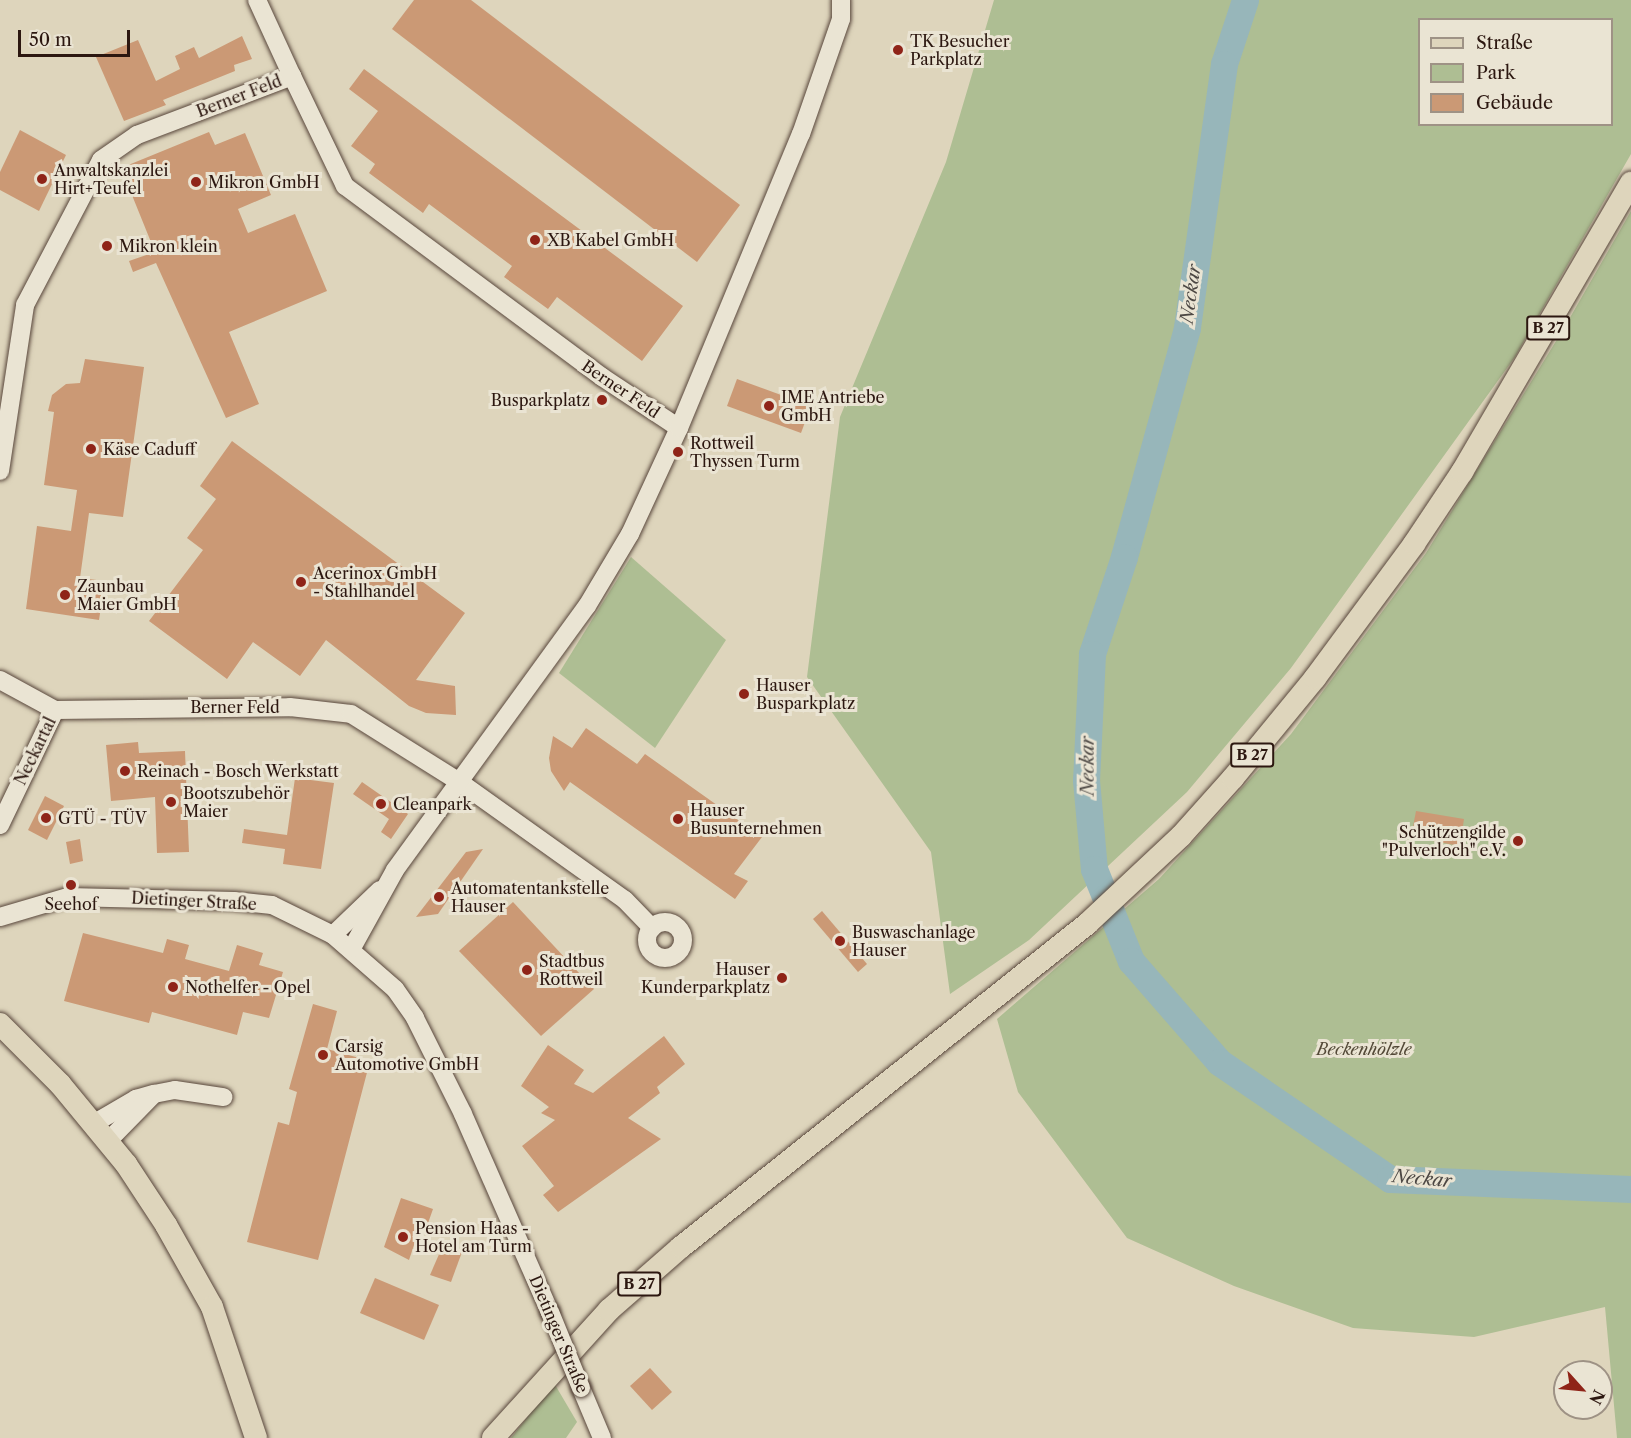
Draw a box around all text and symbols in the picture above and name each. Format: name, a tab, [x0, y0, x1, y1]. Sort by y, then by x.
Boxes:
scale bar	[21, 18, 134, 56]
legend	[1418, 18, 1613, 126]
text: 50 m	[29, 29, 72, 51]
place label: TK Besucher Parkplatz	[910, 31, 1010, 69]
text: Straße	[1476, 32, 1533, 54]
marker: TK Besucher Parkplatz	[891, 43, 905, 57]
text: Park	[1476, 62, 1515, 84]
street label: Berner Feld	[194, 71, 284, 121]
text: Gebäude	[1476, 92, 1553, 114]
place label: Anwaltskanzlei Hirt+Teufel	[54, 160, 168, 198]
marker: Anwaltskanzlei Hirt+Teufel	[35, 172, 49, 186]
place label: Mikron GmbH	[208, 172, 320, 192]
marker: Mikron GmbH	[189, 175, 203, 189]
place label: XB Kabel GmbH	[547, 230, 674, 250]
marker: XB Kabel GmbH	[528, 233, 542, 247]
place label: Mikron klein	[119, 236, 218, 256]
marker: Mikron klein	[100, 239, 114, 253]
water label: Neckar	[1176, 263, 1206, 325]
road number: B 27	[1526, 316, 1570, 340]
street label: Berner Feld	[578, 356, 664, 422]
place label: IME Antriebe GmbH	[781, 387, 885, 425]
place label: Busparkplatz	[491, 390, 590, 410]
marker: Busparkplatz	[595, 393, 609, 407]
marker: IME Antriebe GmbH	[762, 399, 776, 413]
place label: Rottweil Thyssen Turm	[690, 433, 800, 471]
place label: Käse Caduff	[103, 439, 195, 459]
marker: Käse Caduff	[84, 442, 98, 456]
marker: Rottweil Thyssen Turm	[671, 445, 685, 459]
place label: Acerinox GmbH - Stahlhandel	[313, 563, 437, 601]
marker: Acerinox GmbH - Stahlhandel	[294, 575, 308, 589]
place label: Zaunbau Maier GmbH	[77, 576, 177, 614]
marker: Zaunbau Maier GmbH	[58, 588, 72, 602]
place label: Hauser Busparkplatz	[756, 675, 855, 713]
marker: Hauser Busparkplatz	[737, 687, 751, 701]
street label: Berner Feld	[190, 697, 280, 717]
street label: Neckartal	[10, 714, 60, 788]
water label: Neckar	[1077, 736, 1099, 796]
road number: B 27	[1230, 743, 1274, 767]
place label: Reinach - Bosch Werkstatt	[137, 761, 339, 781]
marker: Reinach - Bosch Werkstatt	[118, 764, 132, 778]
place label: Bootszubehör Maier	[183, 783, 290, 821]
place label: Cleanpark	[393, 794, 472, 814]
marker: Bootszubehör Maier	[164, 795, 178, 809]
marker: Cleanpark	[374, 797, 388, 811]
place label: Hauser Busunternehmen	[690, 800, 822, 838]
place label: GTÜ - TÜV	[58, 808, 147, 828]
marker: GTÜ - TÜV	[39, 811, 53, 825]
marker: Hauser Busunternehmen	[671, 812, 685, 826]
place label: Schützengilde "Pulverloch" e.V.	[1382, 822, 1506, 860]
marker: Schützengilde "Pulverloch" e.V.	[1511, 834, 1525, 848]
marker: Seehof	[64, 878, 78, 892]
place label: Automatentankstelle Hauser	[451, 878, 609, 916]
street label: Dietinger Straße	[131, 888, 257, 914]
marker: Automatentankstelle Hauser	[432, 890, 446, 904]
place label: Seehof	[45, 894, 97, 914]
place label: Buswaschanlage Hauser	[852, 922, 975, 960]
marker: Buswaschanlage Hauser	[833, 934, 847, 948]
place label: Stadtbus Rottweil	[539, 951, 605, 989]
place label: Hauser Kunderparkplatz	[641, 959, 770, 997]
marker: Stadtbus Rottweil	[520, 963, 534, 977]
marker: Hauser Kunderparkplatz	[775, 971, 789, 985]
place label: Nothelfer - Opel	[185, 977, 311, 997]
marker: Nothelfer - Opel	[166, 980, 180, 994]
place label: Carsig Automotive GmbH	[335, 1036, 479, 1074]
park label: Beckenhölzle	[1317, 1039, 1411, 1059]
marker: Carsig Automotive GmbH	[316, 1048, 330, 1062]
water label: Neckar	[1391, 1166, 1453, 1192]
place label: Pension Haas - Hotel am Turm	[415, 1218, 532, 1256]
marker: Pension Haas - Hotel am Turm	[396, 1230, 410, 1244]
street label: Dietinger Straße	[526, 1272, 592, 1396]
road number: B 27	[616, 1272, 662, 1296]
north arrow	[1553, 1360, 1613, 1420]
text: N	[1585, 1387, 1609, 1408]

